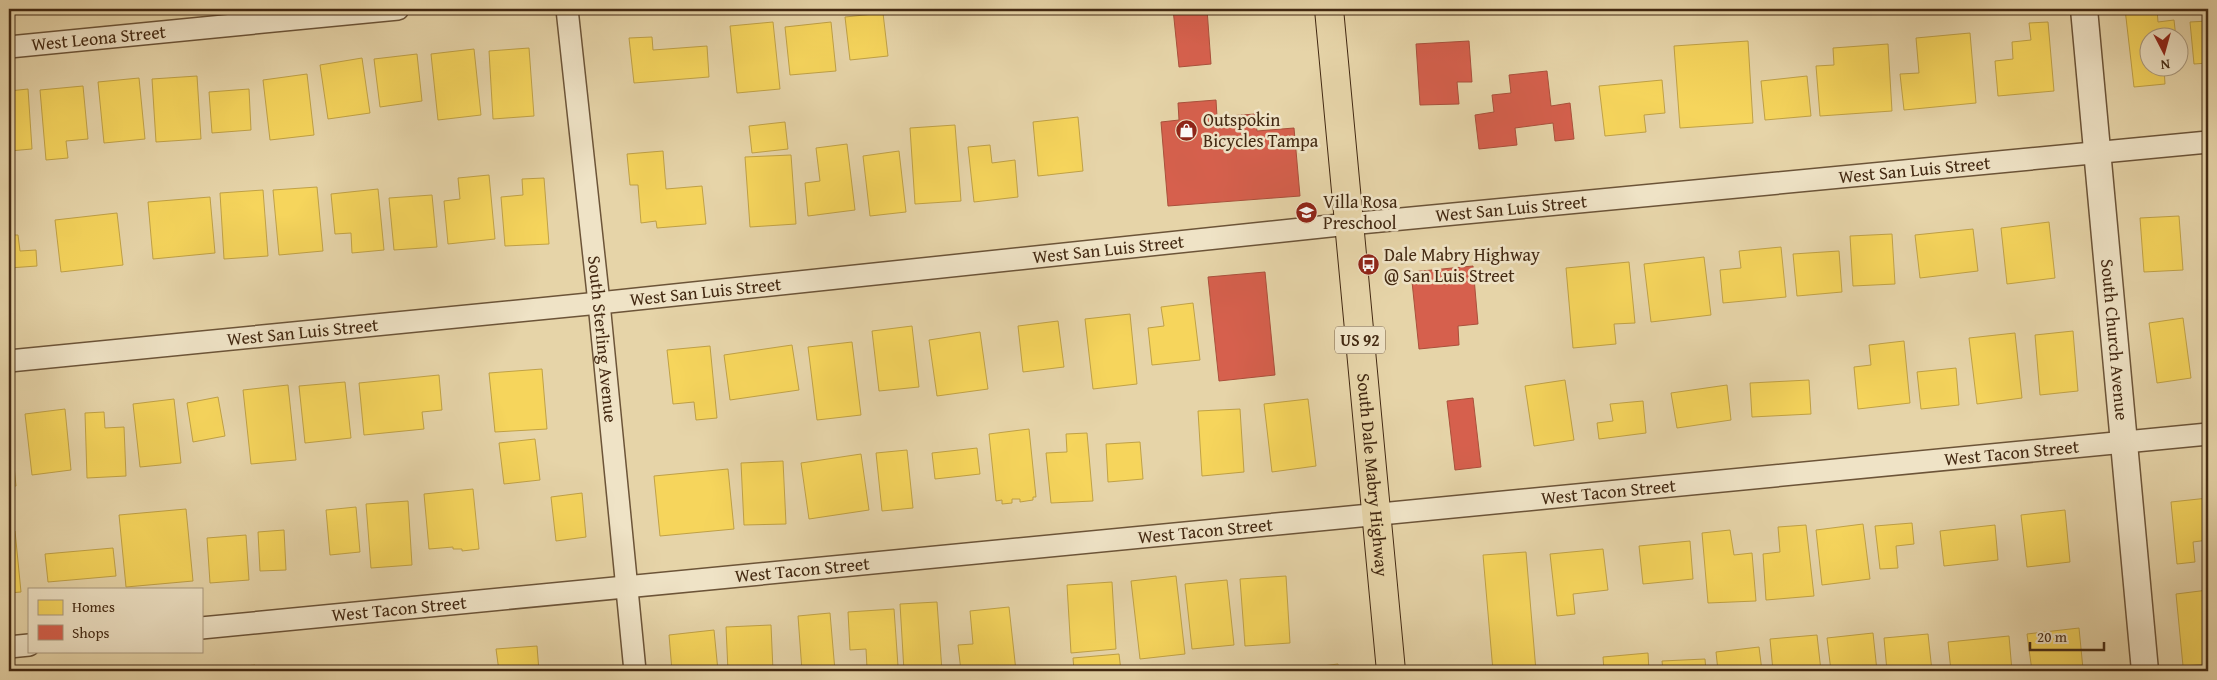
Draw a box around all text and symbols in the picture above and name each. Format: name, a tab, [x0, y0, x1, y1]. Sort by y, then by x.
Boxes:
street label: West Leona Street	[30, 18, 168, 58]
north arrow	[2140, 28, 2190, 78]
text: N	[2159, 54, 2171, 75]
place label: Outspokin Bicycles Tampa	[1203, 106, 1319, 154]
shop icon: Outspokin Bicycles Tampa	[1175, 118, 1199, 142]
street label: West San Luis Street	[1837, 149, 1992, 190]
street label: West San Luis Street	[1434, 187, 1589, 229]
place label: Villa Rosa Preschool	[1323, 188, 1398, 236]
school or university icon: Villa Rosa Preschool	[1295, 200, 1319, 224]
street label: West San Luis Street	[1031, 227, 1186, 270]
place label: Dale Mabry Highway @ San Luis Street	[1384, 241, 1540, 289]
bus stop icon: Dale Mabry Highway @ San Luis Street	[1356, 253, 1380, 277]
street label: South Sterling Avenue	[581, 254, 625, 424]
street label: South Church Avenue	[2094, 258, 2136, 422]
street label: West San Luis Street	[628, 270, 783, 313]
street label: West San Luis Street	[225, 311, 380, 353]
road number: US 92	[1335, 326, 1385, 354]
street label: South Dale Mabry Highway	[1350, 372, 1396, 578]
street label: West Tacon Street	[1943, 432, 2081, 472]
street label: West Tacon Street	[1540, 471, 1678, 511]
street label: West Tacon Street	[1137, 510, 1275, 550]
street label: West Tacon Street	[734, 549, 871, 589]
legend	[28, 588, 202, 652]
street label: West Tacon Street	[330, 588, 468, 628]
text: Homes	[72, 596, 115, 617]
scale bar	[2030, 620, 2103, 652]
text: Shops	[72, 622, 109, 643]
text: 20 m	[2037, 626, 2068, 647]

